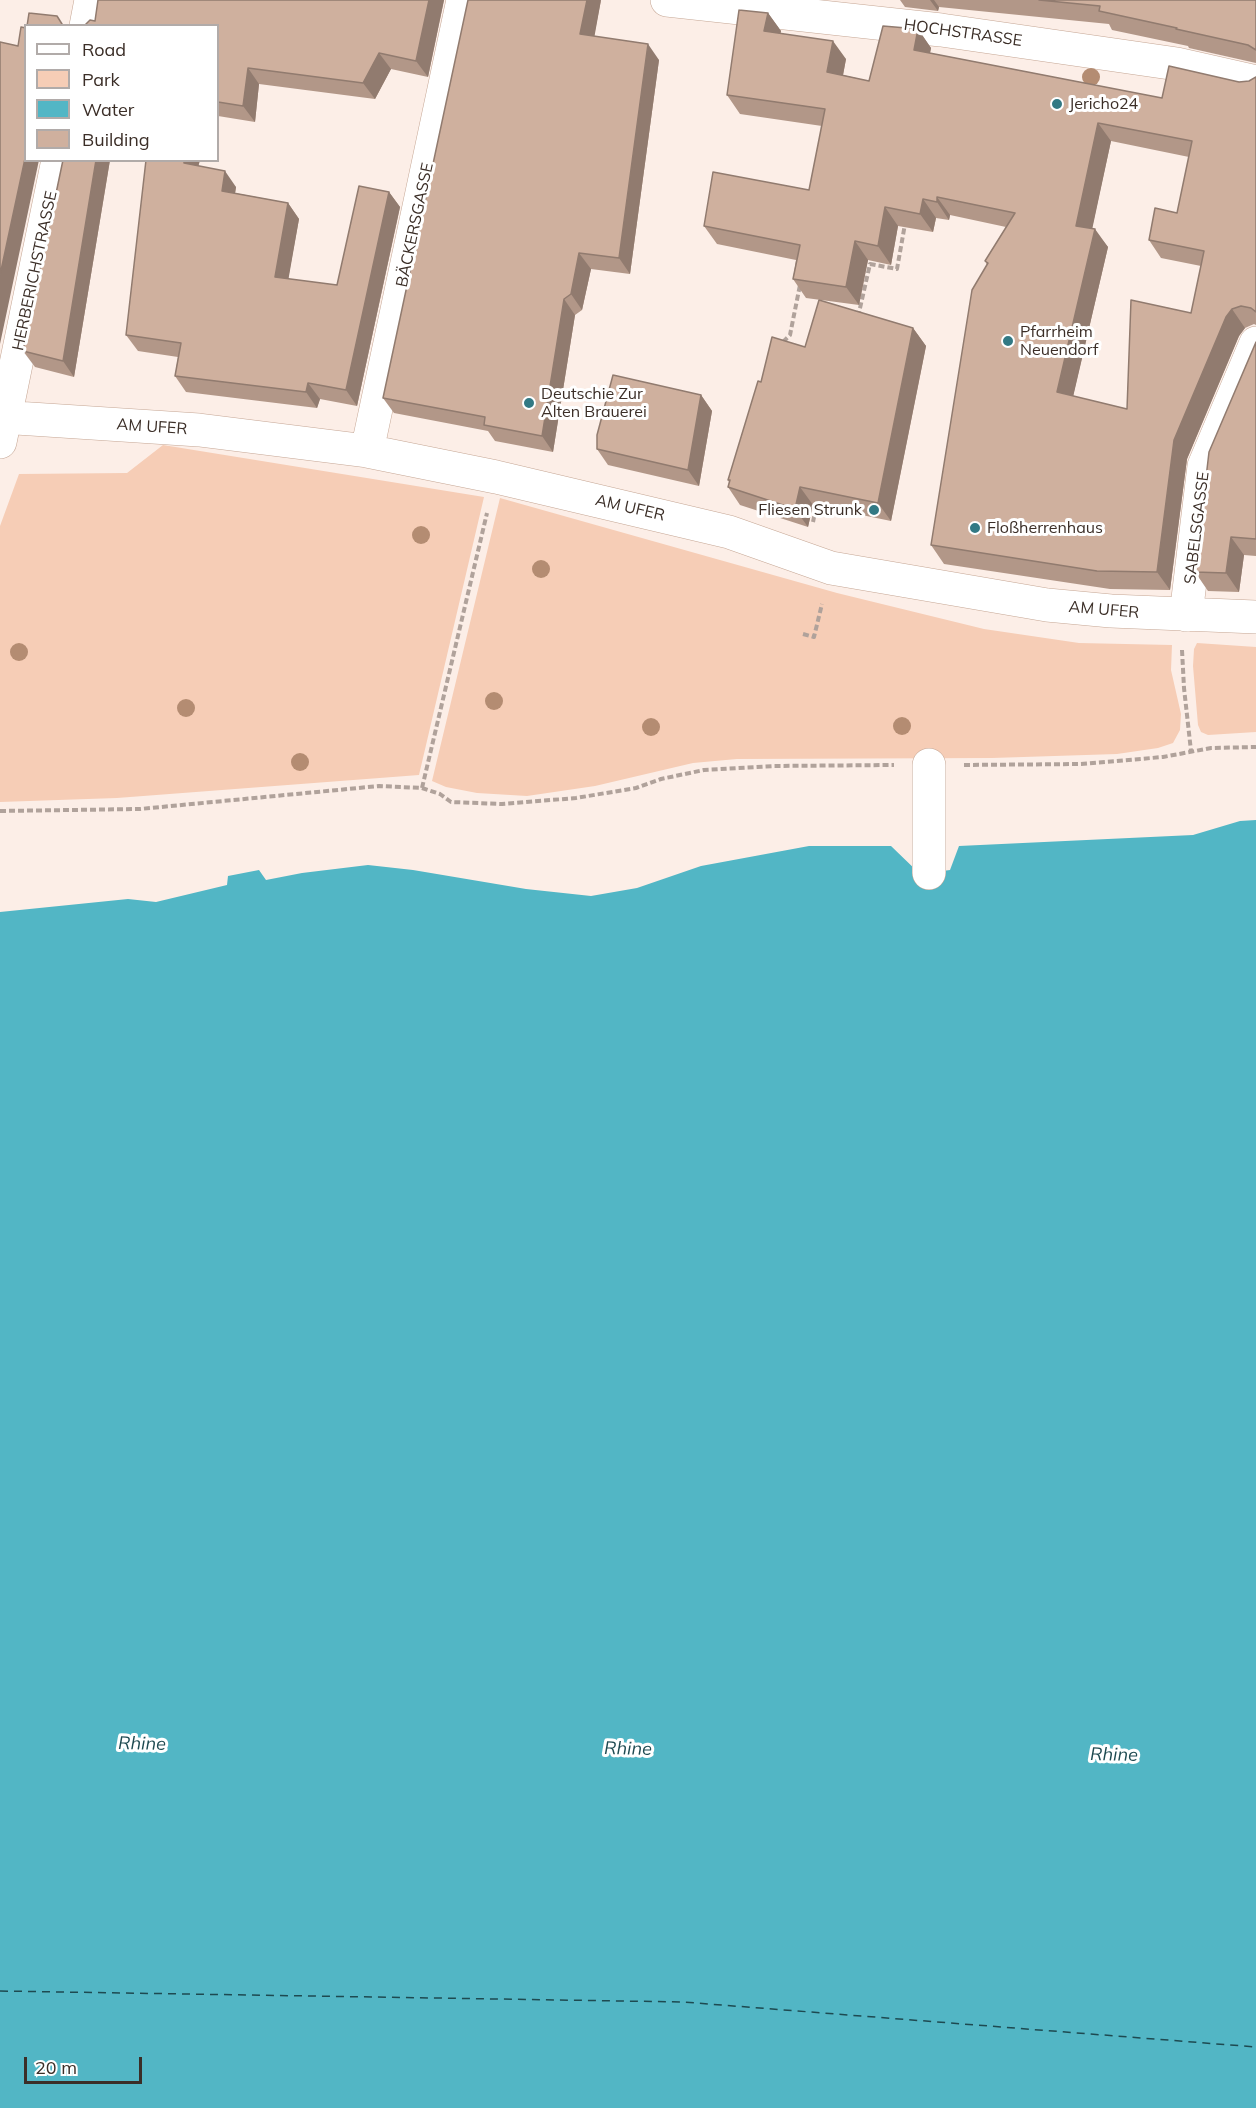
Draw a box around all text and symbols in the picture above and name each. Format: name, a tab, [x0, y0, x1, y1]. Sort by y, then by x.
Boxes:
street label: HOCHSTRASSE	[903, 15, 1023, 51]
legend	[24, 24, 219, 162]
text: Road	[82, 38, 126, 61]
text: Park	[82, 68, 120, 91]
place label: Jericho24	[1069, 94, 1138, 114]
marker: Jericho24	[1050, 97, 1064, 111]
text: Water	[82, 98, 134, 121]
text: Building	[82, 128, 150, 151]
street label: BÄCKERSGASSE	[392, 161, 438, 289]
street label: HERBERICHSTRASSE	[9, 189, 61, 353]
place label: Pfarrheim Neuendorf	[1020, 322, 1098, 360]
marker: Pfarrheim Neuendorf	[1001, 334, 1015, 348]
place label: Deutschie Zur Alten Brauerei	[541, 384, 647, 422]
marker: Deutschie Zur Alten Brauerei	[522, 396, 536, 410]
street label: AM UFER	[116, 415, 188, 439]
street label: SABELSGASSE	[1181, 471, 1213, 585]
street label: AM UFER	[593, 491, 667, 525]
place label: Fliesen Strunk	[758, 500, 862, 520]
marker: Fliesen Strunk	[867, 503, 881, 517]
place label: Floßherrenhaus	[987, 518, 1103, 538]
marker: Floßherrenhaus	[968, 521, 982, 535]
street label: AM UFER	[1068, 597, 1140, 623]
water label: Rhine	[118, 1733, 166, 1755]
water label: Rhine	[604, 1738, 652, 1760]
water label: Rhine	[1090, 1744, 1138, 1766]
scale bar	[27, 2045, 146, 2083]
text: 20 m	[35, 2056, 77, 2079]

